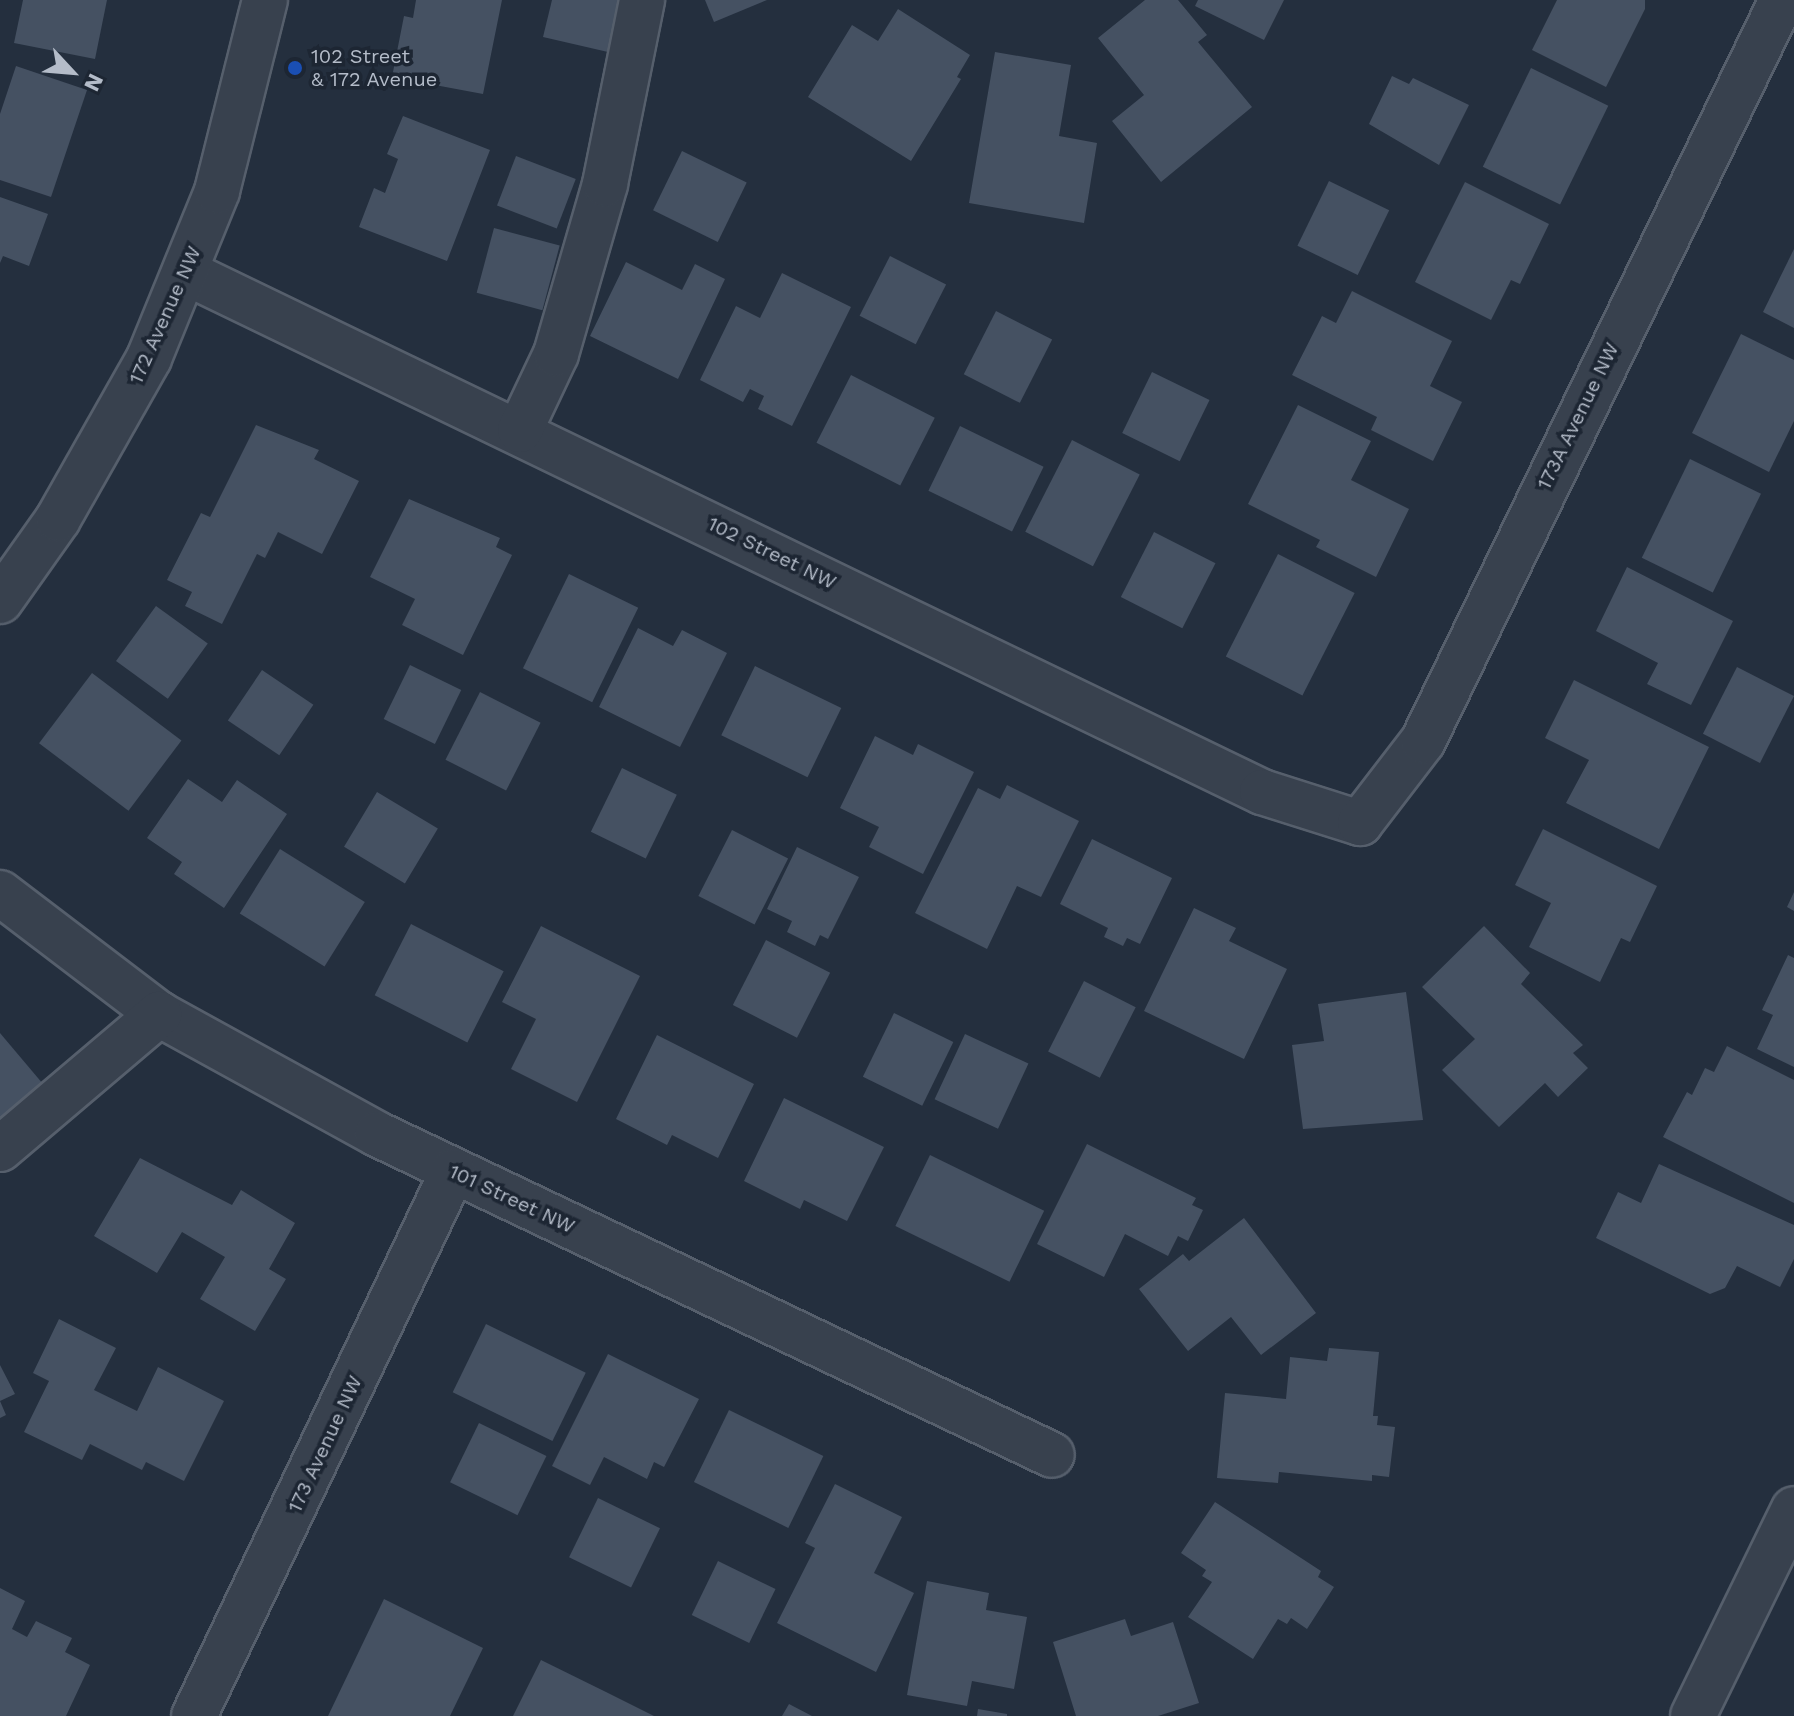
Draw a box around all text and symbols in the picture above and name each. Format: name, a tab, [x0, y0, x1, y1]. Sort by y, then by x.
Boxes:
north arrow	[32, 32, 112, 112]
place label: 102 Street & 172 Avenue	[311, 44, 439, 91]
marker: 102 Street & 172 Avenue	[286, 59, 304, 77]
text: N	[79, 70, 109, 96]
street label: 172 Avenue NW	[124, 242, 206, 388]
street label: 173A Avenue NW	[1532, 338, 1624, 494]
street label: 102 Street NW	[704, 512, 840, 594]
street label: 101 Street NW	[445, 1159, 579, 1239]
street label: 173 Avenue NW	[283, 1371, 367, 1517]

